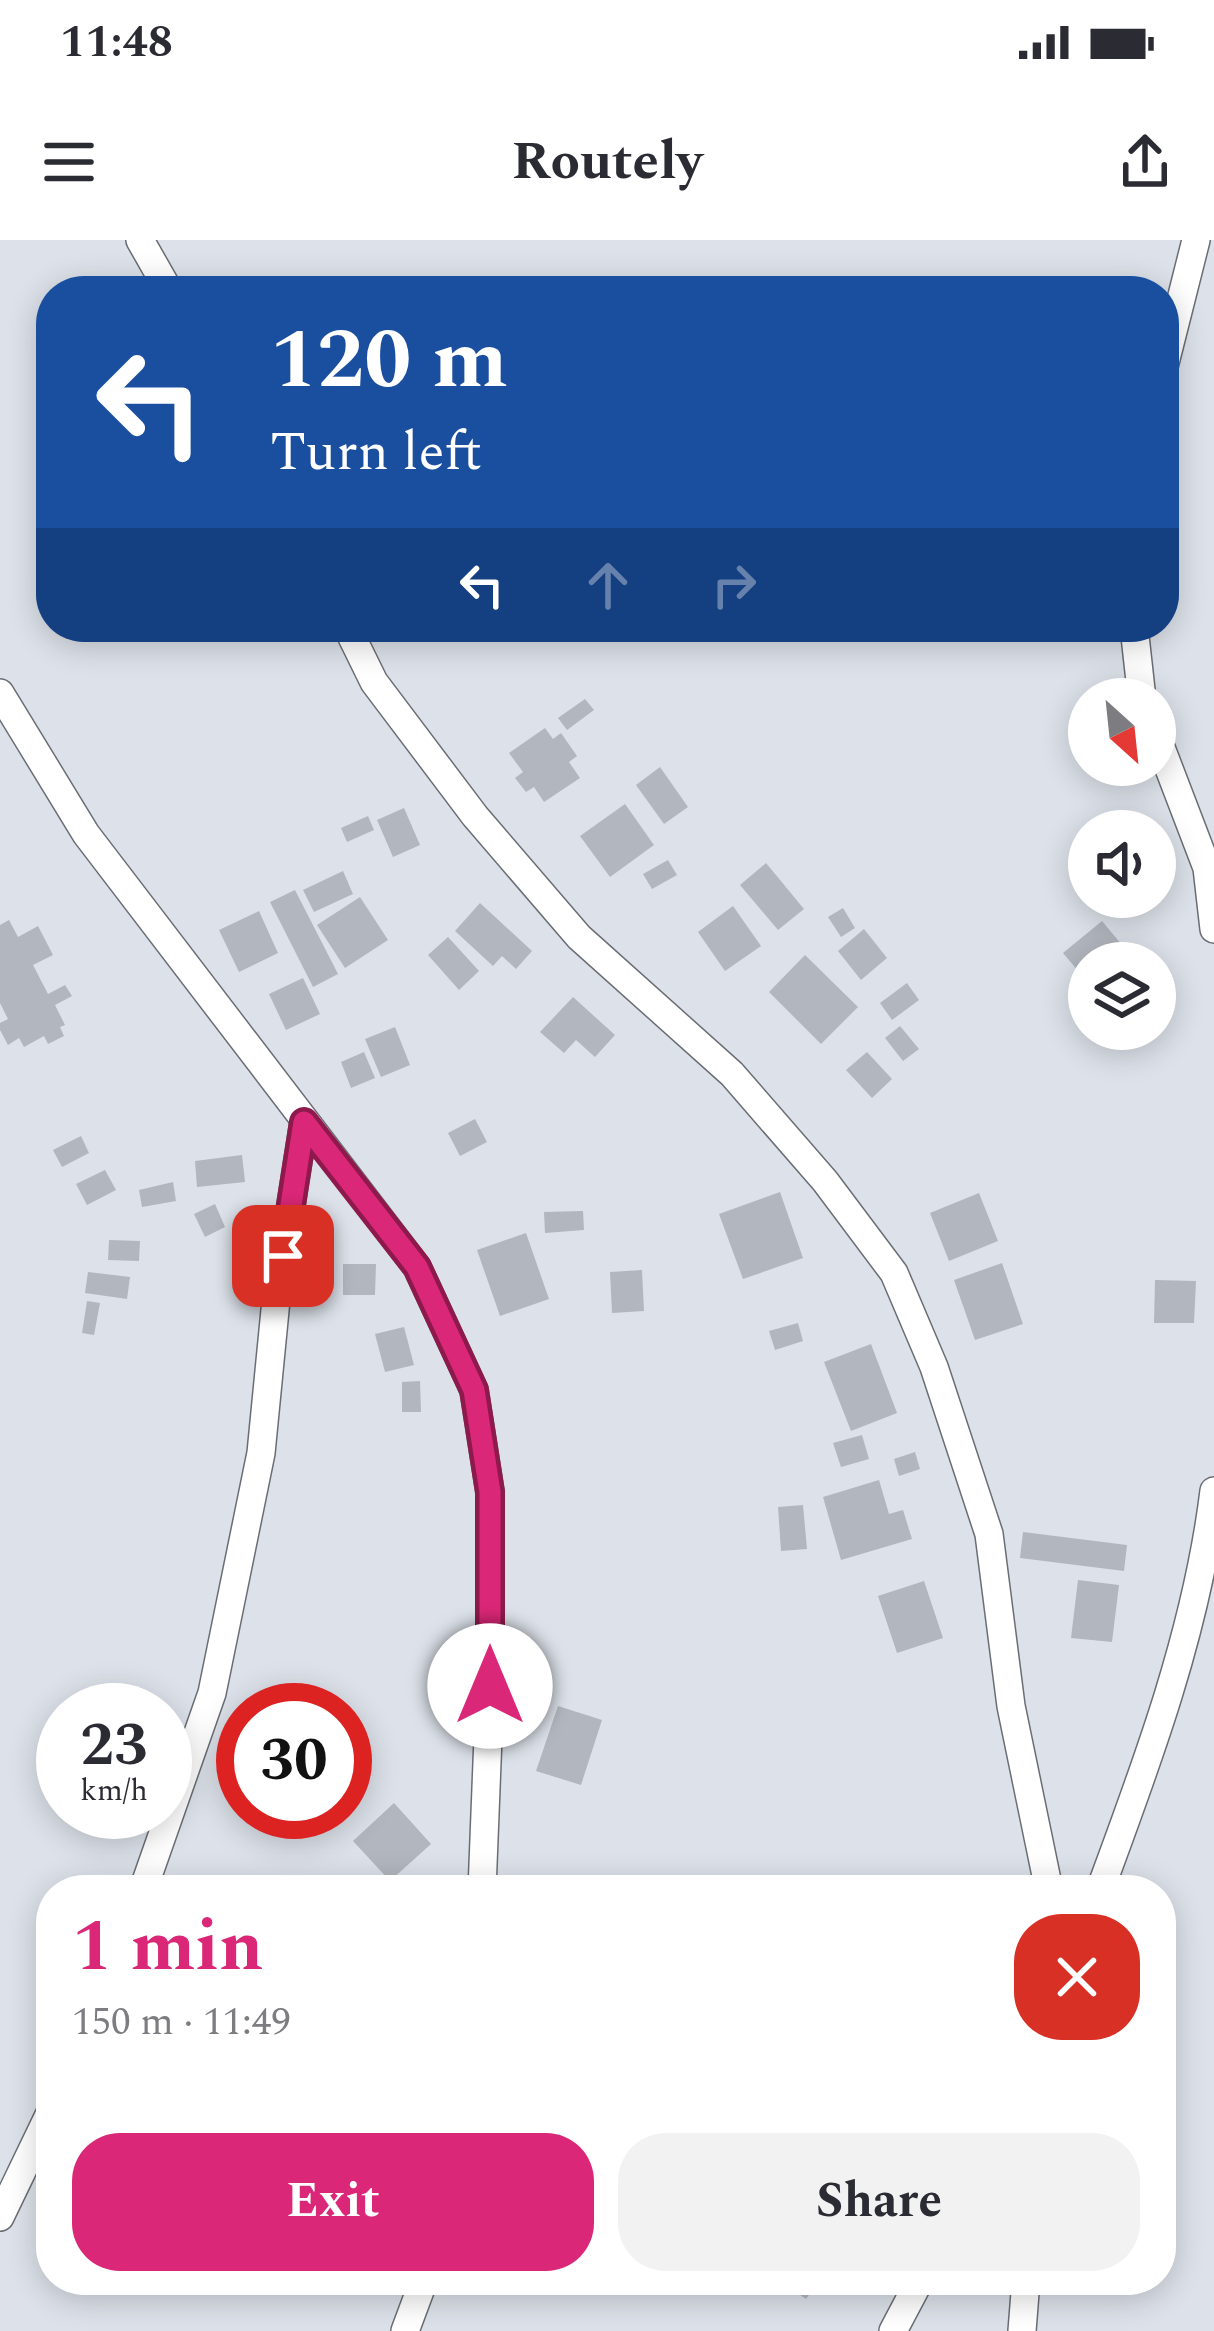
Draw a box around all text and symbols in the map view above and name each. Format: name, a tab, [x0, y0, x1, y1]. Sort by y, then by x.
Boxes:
text: 11:48	[60, 8, 173, 77]
text: Routely	[512, 121, 702, 203]
icon: menu	[36, 129, 102, 195]
icon: share	[1112, 129, 1178, 195]
text: 120 m	[270, 297, 508, 425]
icon: left	[72, 324, 228, 480]
text: Turn left	[270, 412, 482, 494]
icon: left	[449, 552, 515, 618]
icon: ahead	[575, 552, 641, 618]
icon: right	[701, 552, 767, 618]
north arrow	[1068, 678, 1176, 786]
map controls	[1068, 678, 1176, 1050]
button: sound	[1068, 810, 1176, 918]
button: layers	[1068, 942, 1176, 1050]
pin	[232, 1205, 334, 1307]
icon: arrive	[250, 1223, 316, 1289]
position arrow	[427, 1623, 553, 1749]
speed limit sign: 30	[216, 1683, 372, 1839]
text: 23	[80, 1700, 148, 1792]
text: km/h	[80, 1768, 148, 1814]
text: 1 min	[72, 1893, 264, 2002]
button: close	[1014, 1914, 1140, 2040]
text: 150 m · 11:49	[72, 1993, 291, 2052]
button: Exit	[72, 2133, 594, 2271]
button: Share	[618, 2133, 1140, 2271]

